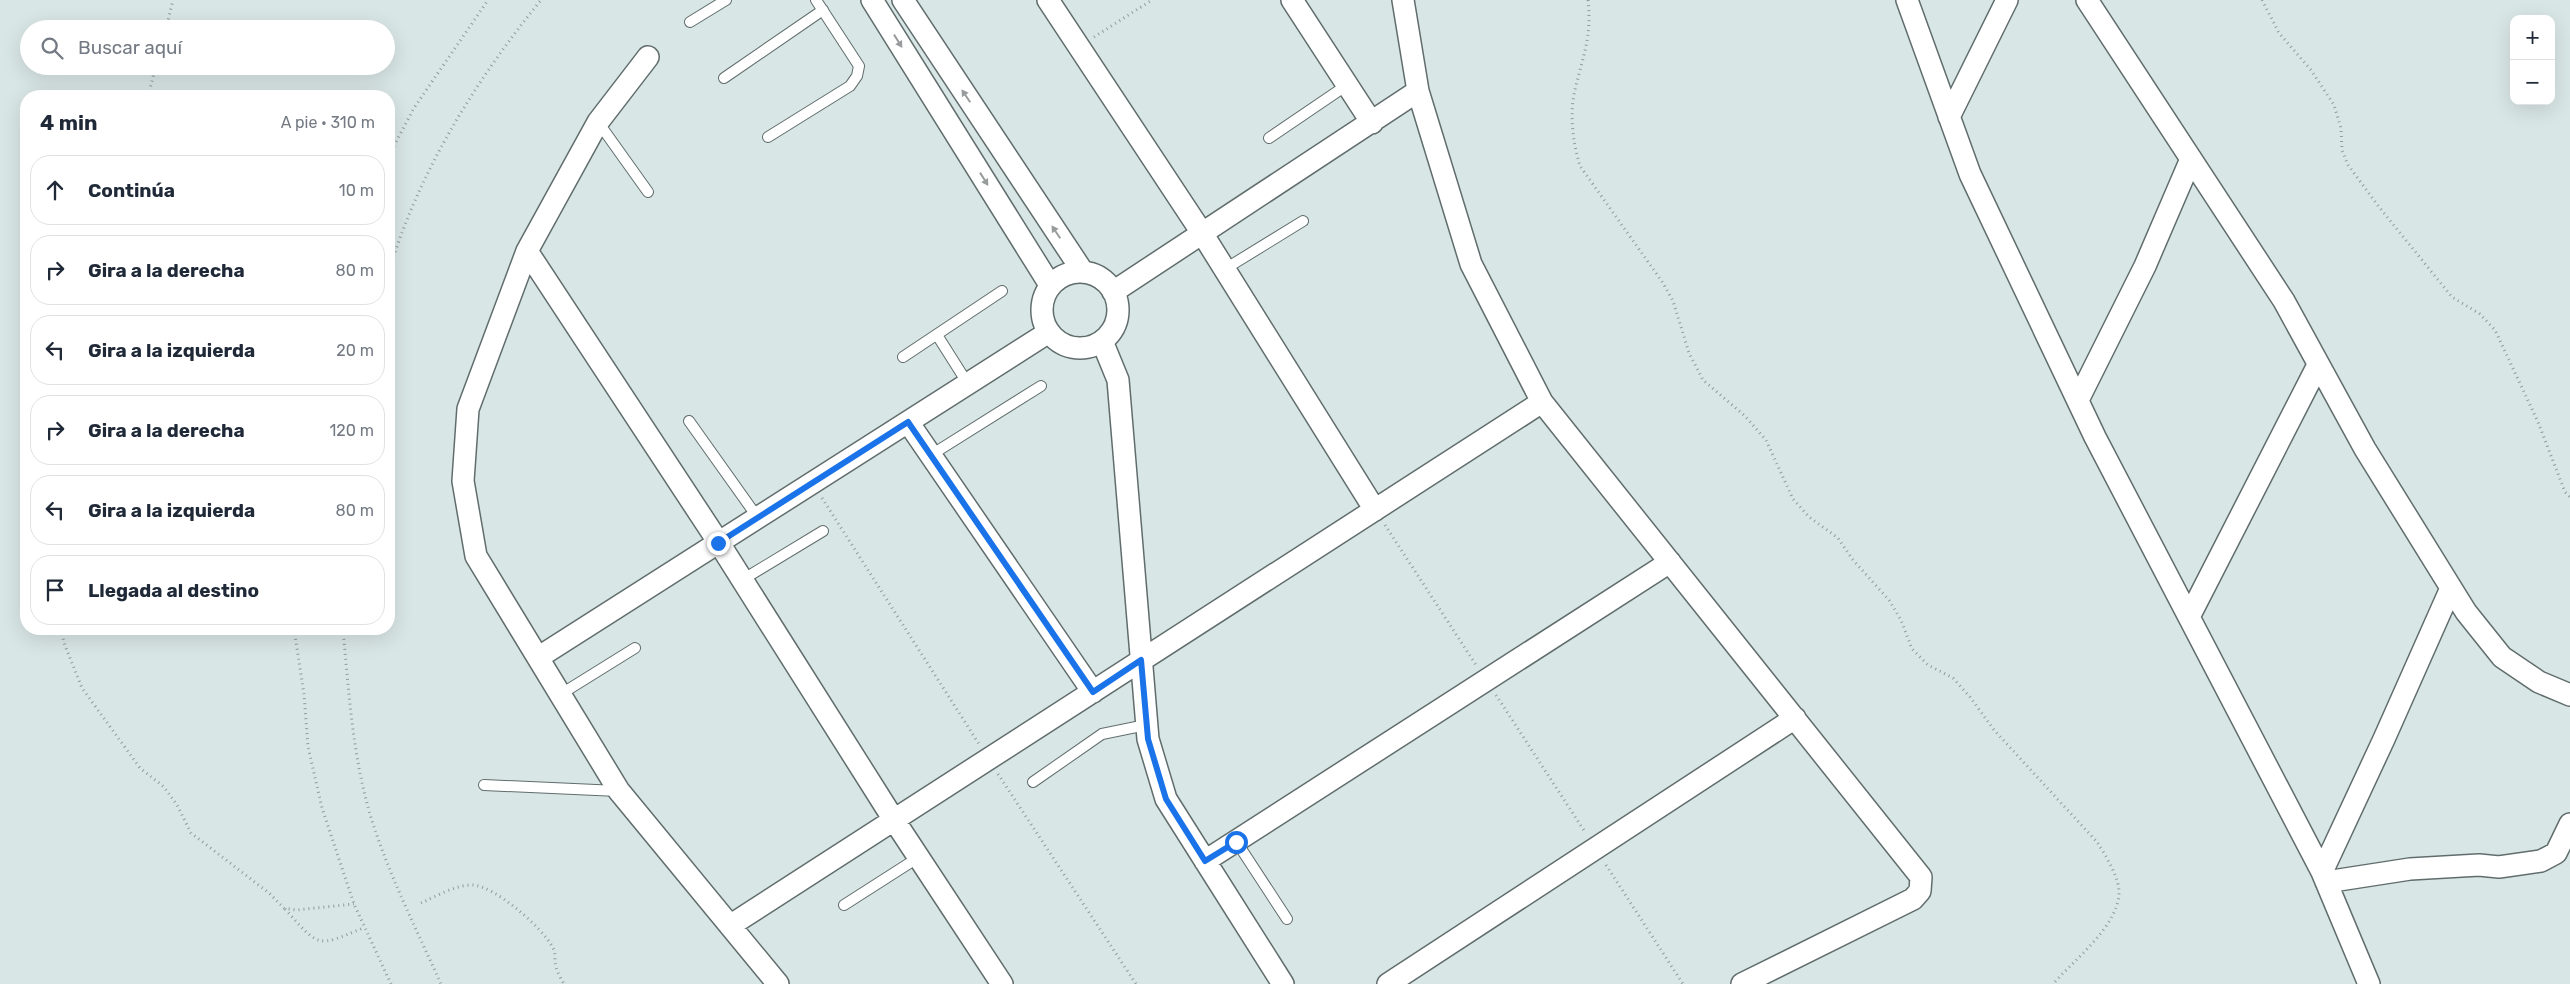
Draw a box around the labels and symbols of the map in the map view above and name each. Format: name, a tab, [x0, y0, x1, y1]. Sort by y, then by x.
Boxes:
one-way arrow	[893, 35, 902, 48]
one-way arrow	[961, 89, 971, 103]
one-way arrow	[979, 172, 988, 186]
one-way arrow	[1051, 225, 1061, 238]
route end	[707, 532, 730, 555]
route start	[1225, 831, 1248, 854]

